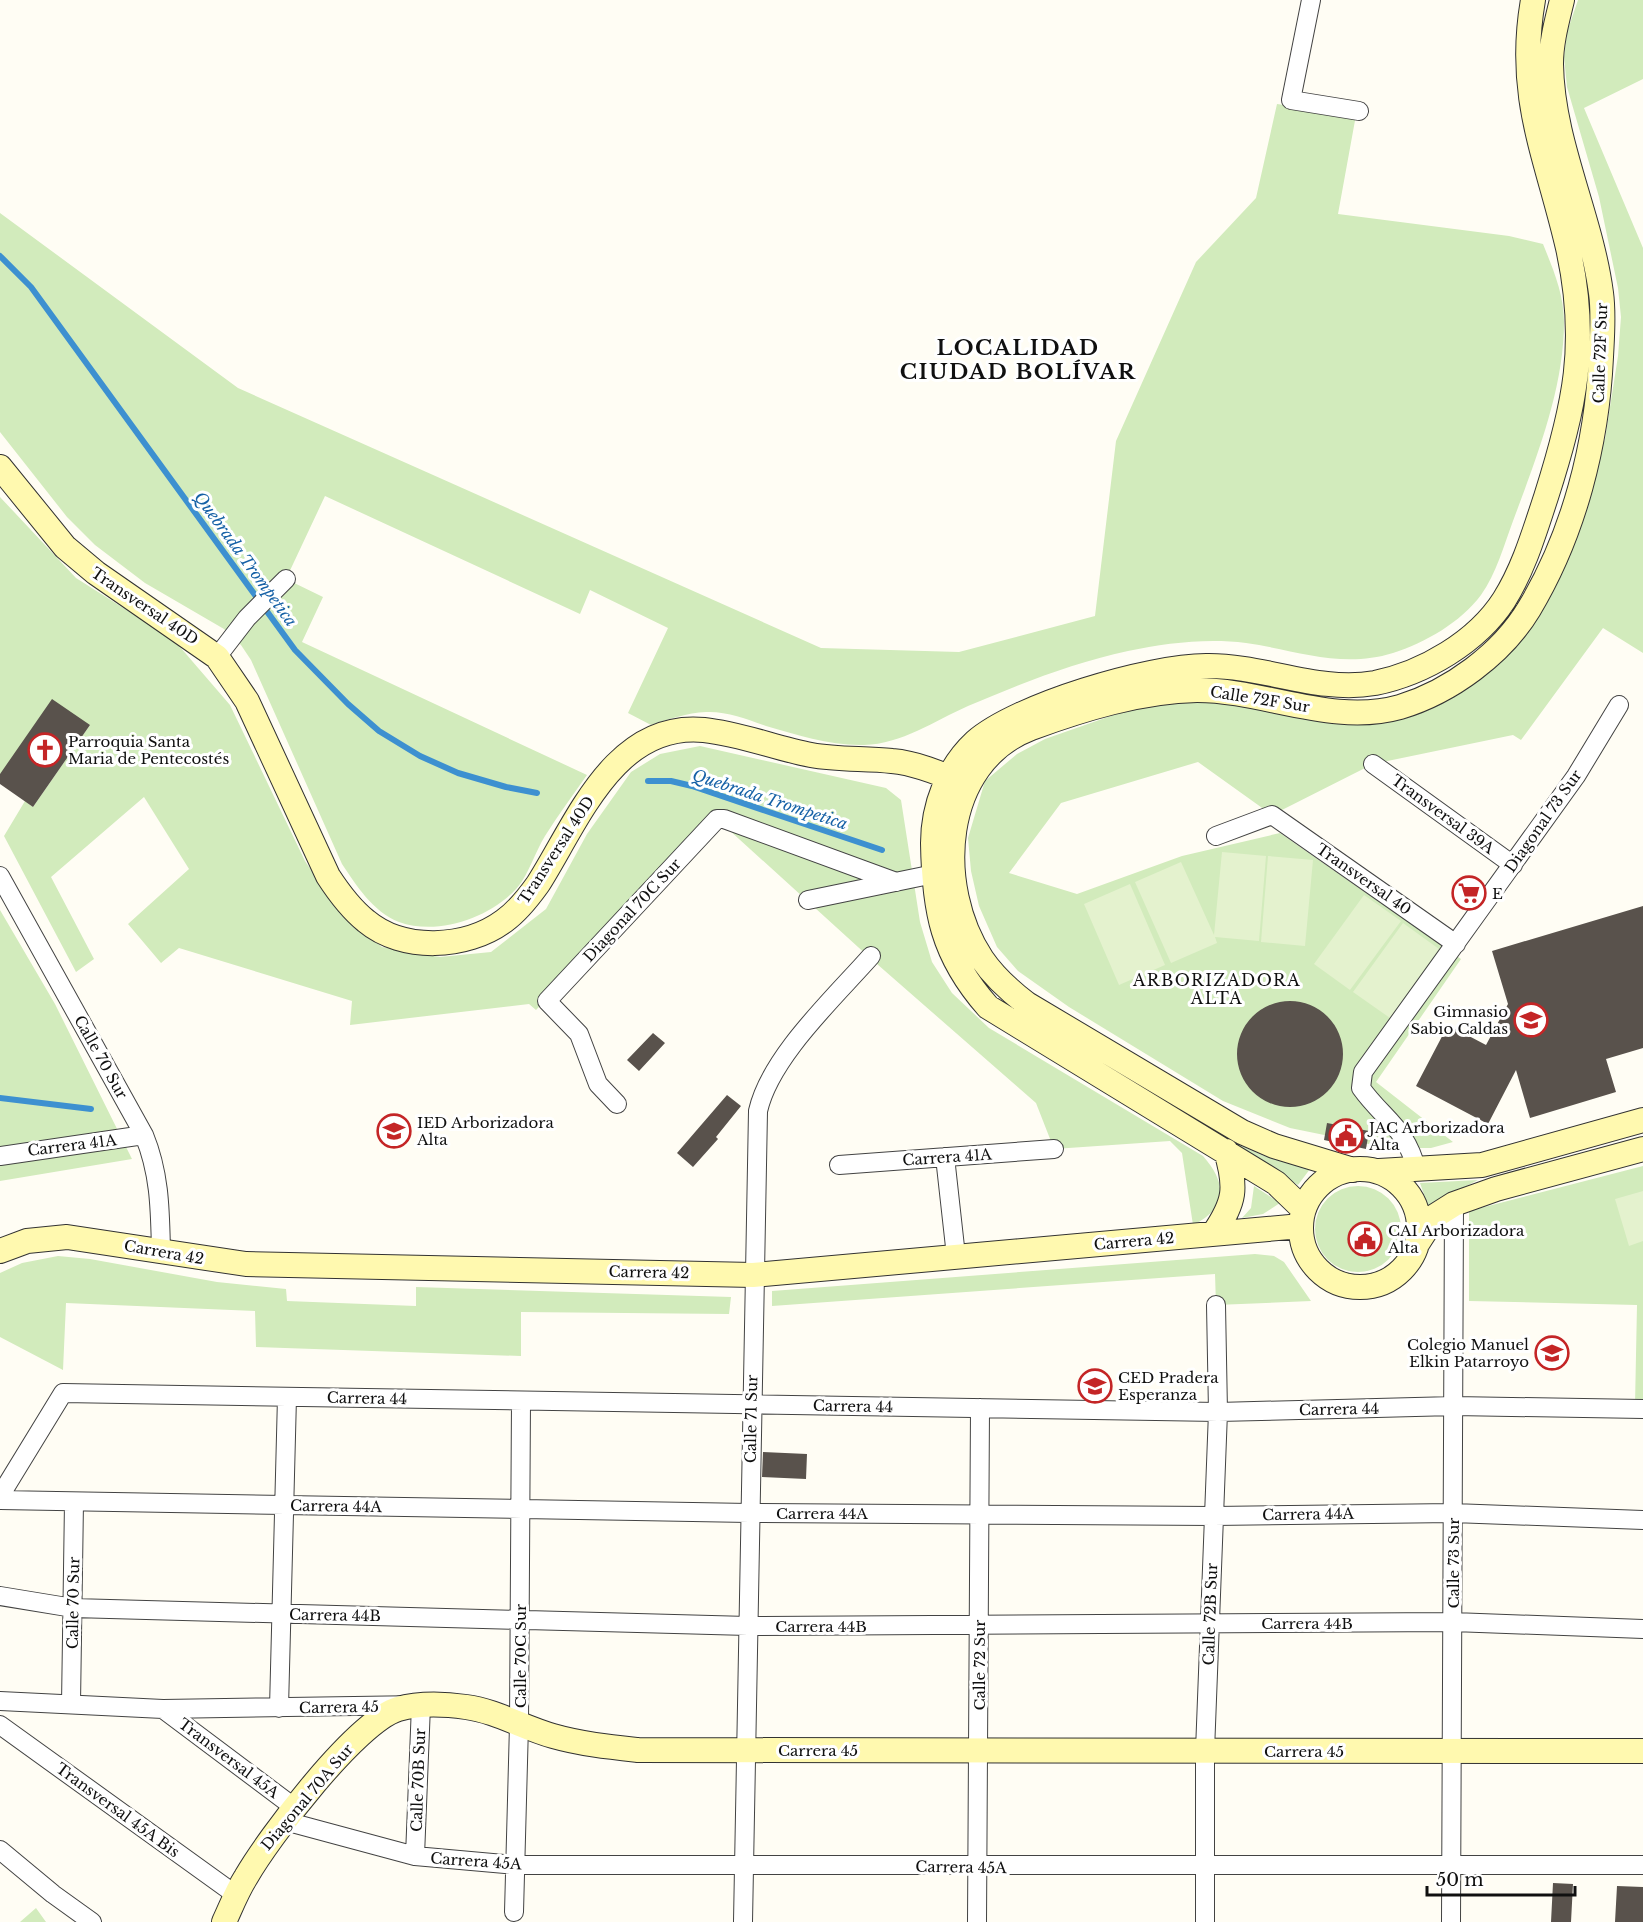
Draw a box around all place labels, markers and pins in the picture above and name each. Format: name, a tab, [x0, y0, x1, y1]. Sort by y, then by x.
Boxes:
church icon: Parroquia Santa Maria de Pentecostés	[27, 732, 63, 768]
place label: Parroquia Santa Maria de Pentecostés	[68, 732, 229, 768]
supermarket icon: E	[1451, 875, 1487, 911]
place label: E	[1492, 884, 1503, 903]
place label: Gimnasio Sabio Caldas	[1411, 1002, 1508, 1038]
school or university icon: Gimnasio Sabio Caldas	[1513, 1002, 1549, 1038]
school or university icon: IED Arborizadora Alta	[376, 1113, 412, 1149]
place label: IED Arborizadora Alta	[416, 1113, 554, 1149]
public building icon: JAC Arborizadora Alta	[1328, 1118, 1364, 1154]
place label: JAC Arborizadora Alta	[1367, 1118, 1505, 1154]
public building icon: CAI Arborizadora Alta	[1347, 1221, 1383, 1257]
place label: CAI Arborizadora Alta	[1387, 1221, 1525, 1257]
place label: Colegio Manuel Elkin Patarroyo	[1407, 1335, 1529, 1371]
school or university icon: Colegio Manuel Elkin Patarroyo	[1534, 1335, 1570, 1371]
school or university icon: CED Pradera Esperanza	[1077, 1368, 1113, 1404]
place label: CED Pradera Esperanza	[1118, 1368, 1219, 1404]

